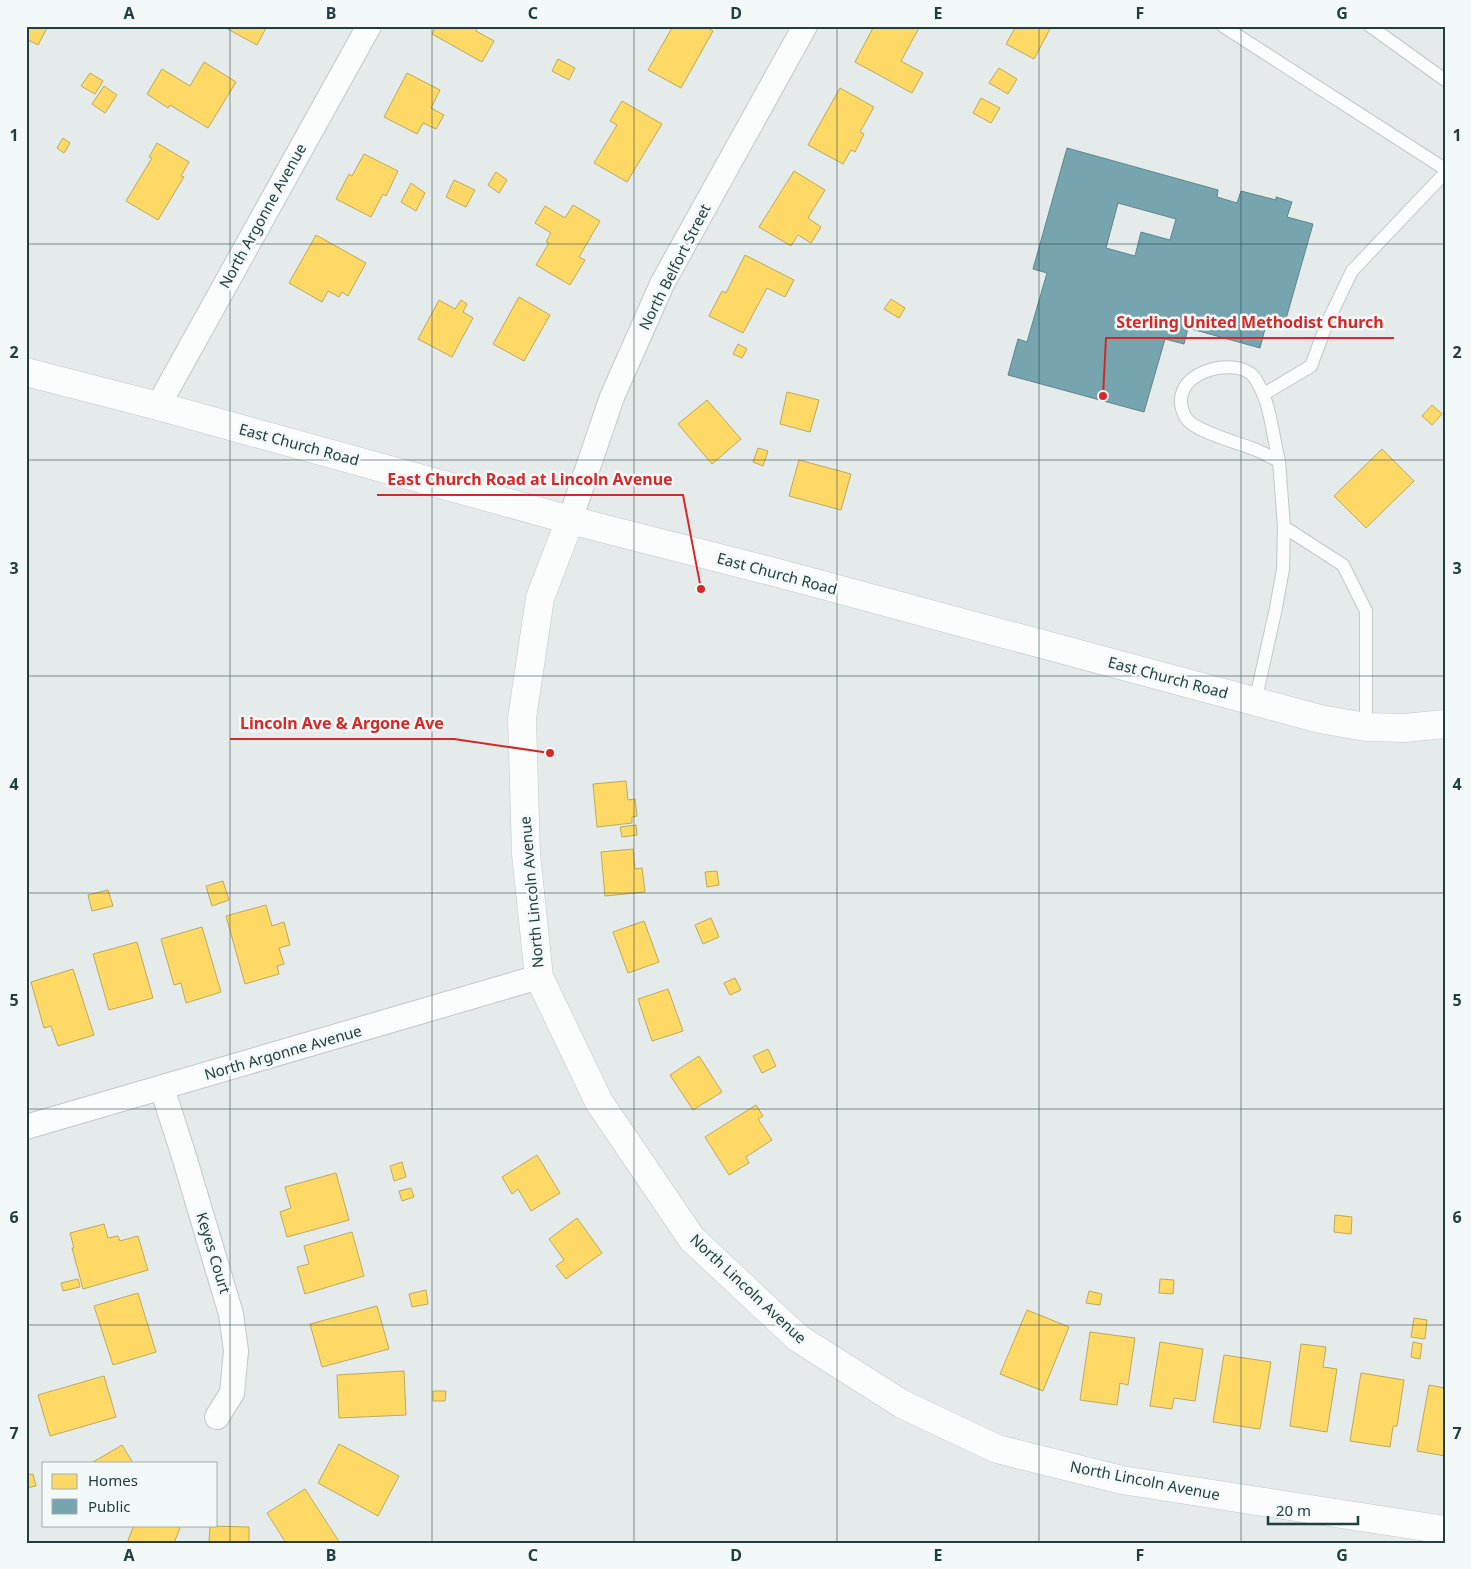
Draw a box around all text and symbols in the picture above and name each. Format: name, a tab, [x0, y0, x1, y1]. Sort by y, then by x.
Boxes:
text: A	[123, 2, 135, 24]
text: B	[326, 2, 336, 24]
text: C	[528, 2, 538, 24]
text: D	[730, 2, 742, 24]
text: E	[934, 2, 943, 24]
text: F	[1136, 2, 1144, 24]
text: G	[1336, 2, 1348, 24]
text: 1	[9, 124, 19, 146]
text: 1	[1452, 124, 1462, 146]
street label: North Argonne Avenue	[214, 139, 310, 292]
street label: North Belfort Street	[634, 200, 715, 333]
callout: Sterling United Methodist Church	[1106, 307, 1394, 338]
text: Sterling United Methodist Church	[1116, 311, 1384, 333]
text: 2	[9, 341, 19, 363]
text: 2	[1452, 341, 1462, 363]
street label: East Church Road	[237, 418, 362, 470]
callout: East Church Road at Lincoln Avenue	[377, 464, 683, 495]
text: East Church Road at Lincoln Avenue	[387, 468, 673, 490]
street label: East Church Road	[715, 547, 840, 599]
text: 3	[9, 557, 19, 579]
text: 3	[1452, 557, 1462, 579]
street label: East Church Road	[1106, 651, 1231, 703]
callout: Lincoln Ave & Argone Ave	[230, 708, 454, 739]
text: Lincoln Ave & Argone Ave	[240, 712, 444, 734]
text: 4	[9, 773, 19, 795]
text: 4	[1452, 773, 1462, 795]
street label: North Lincoln Avenue	[514, 815, 548, 969]
text: 5	[9, 989, 19, 1011]
text: 5	[1452, 989, 1462, 1011]
street label: North Argonne Avenue	[202, 1020, 364, 1084]
text: 6	[9, 1206, 19, 1228]
text: 6	[1452, 1206, 1462, 1228]
street label: Keyes Court	[192, 1210, 236, 1296]
street label: North Lincoln Avenue	[686, 1229, 811, 1347]
text: 7	[9, 1422, 19, 1444]
text: 7	[1452, 1422, 1462, 1444]
street label: North Lincoln Avenue	[1069, 1456, 1222, 1504]
legend	[42, 1462, 218, 1526]
text: Homes	[88, 1470, 138, 1490]
scale bar	[1268, 1494, 1358, 1526]
text: Public	[88, 1496, 131, 1516]
text: 20 m	[1276, 1500, 1311, 1520]
text: A	[123, 1544, 135, 1566]
text: B	[326, 1544, 336, 1566]
text: C	[528, 1544, 538, 1566]
text: D	[730, 1544, 742, 1566]
text: E	[934, 1544, 943, 1566]
text: F	[1136, 1544, 1144, 1566]
text: G	[1336, 1544, 1348, 1566]

